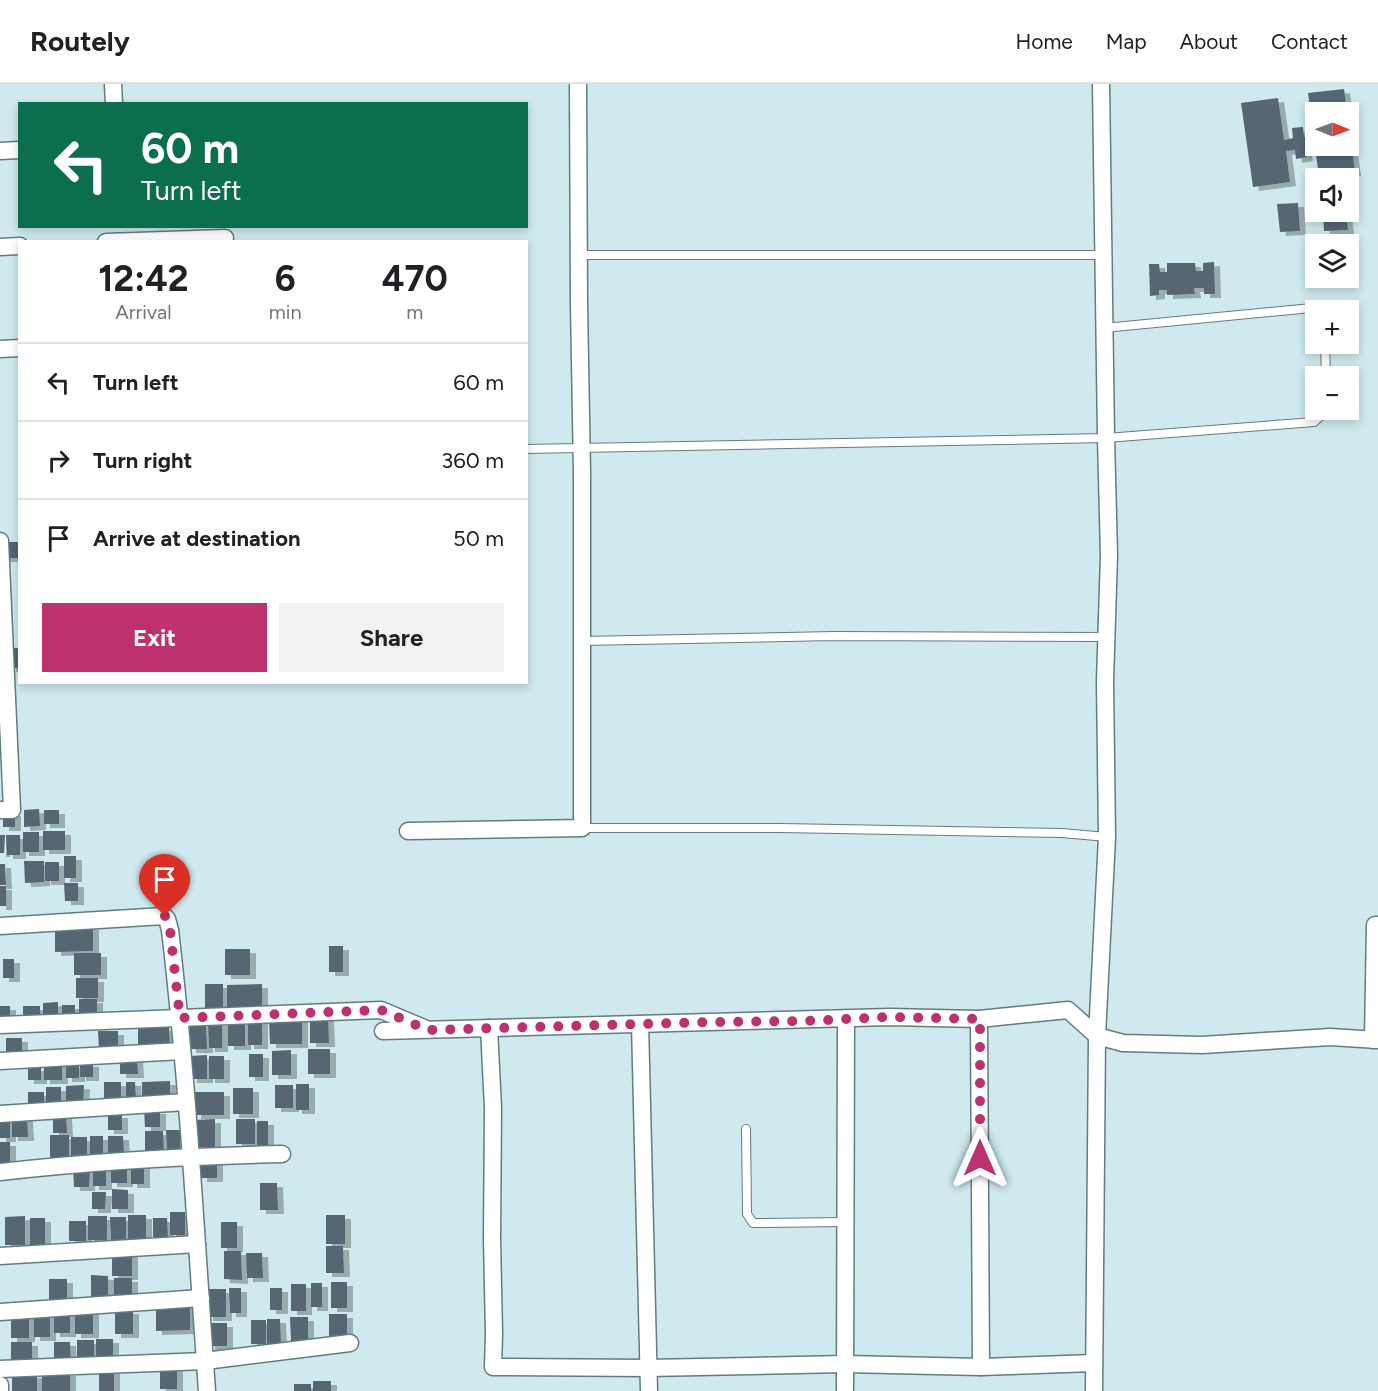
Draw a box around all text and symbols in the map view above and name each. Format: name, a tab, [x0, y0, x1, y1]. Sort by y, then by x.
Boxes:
text: Routely	[30, 24, 130, 58]
text: Home	[1016, 29, 1073, 54]
text: Map	[1106, 29, 1147, 54]
text: About	[1180, 29, 1238, 54]
text: Contact	[1271, 29, 1348, 54]
north arrow	[1305, 102, 1359, 156]
map controls	[1305, 102, 1359, 420]
text: 60 m	[141, 123, 239, 174]
icon: left	[42, 126, 120, 204]
button: sound	[1305, 168, 1359, 222]
text: Turn left	[141, 174, 241, 207]
button: layers	[1305, 234, 1359, 288]
text: 12:42	[98, 257, 189, 300]
text: 6	[275, 257, 296, 300]
text: 470	[382, 257, 448, 300]
text: Arrival	[115, 300, 172, 324]
text: min	[269, 300, 302, 324]
text: m	[406, 300, 423, 324]
button: +	[1305, 300, 1359, 354]
icon: left	[42, 366, 75, 399]
button: −	[1305, 366, 1359, 420]
text: Turn left	[93, 369, 179, 396]
text: 60 m	[453, 369, 504, 396]
icon: right	[42, 444, 75, 477]
text: Turn right	[93, 447, 192, 474]
text: 360 m	[441, 447, 504, 474]
icon: arrive	[42, 522, 75, 555]
text: Arrive at destination	[93, 525, 301, 552]
text: 50 m	[453, 525, 504, 552]
button: Exit	[42, 603, 267, 672]
button: Share	[279, 603, 504, 672]
pin	[139, 854, 190, 916]
icon: arrive	[148, 863, 181, 896]
position arrow	[948, 1126, 1012, 1190]

